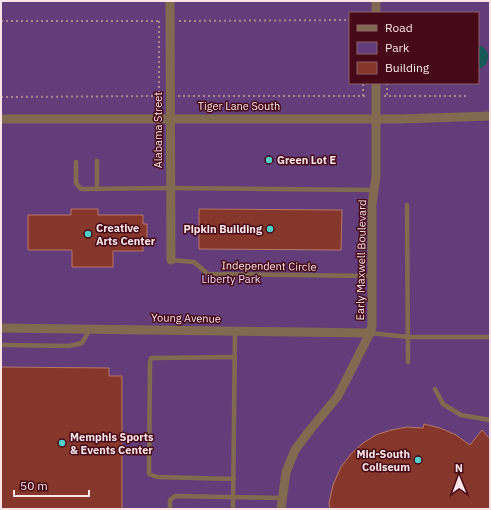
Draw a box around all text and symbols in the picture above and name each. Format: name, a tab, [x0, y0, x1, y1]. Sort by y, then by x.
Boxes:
legend	[349, 12, 479, 84]
text: Road	[385, 20, 413, 35]
text: Park	[385, 40, 410, 55]
text: Building	[385, 60, 430, 75]
street label: Alabama Street	[151, 92, 165, 168]
street label: Tiger Lane South	[198, 99, 280, 113]
place label: Green Lot E	[277, 153, 336, 167]
marker: Green Lot E	[264, 155, 274, 165]
street label: Early Maxwell Boulevard	[353, 200, 369, 320]
place label: Creative Arts Center	[96, 221, 156, 248]
place label: Pipkin Building	[183, 222, 263, 236]
marker: Pipkin Building	[265, 224, 275, 234]
marker: Creative Arts Center	[83, 229, 93, 239]
street label: Independent Circle	[221, 258, 317, 274]
park label: Liberty Park	[202, 272, 261, 286]
street label: Young Avenue	[151, 310, 221, 326]
place label: Memphis Sports & Events Center	[70, 430, 154, 457]
marker: Memphis Sports & Events Center	[57, 438, 67, 448]
place label: Mid-South Coliseum	[357, 447, 410, 474]
marker: Mid-South Coliseum	[413, 455, 423, 465]
north arrow	[439, 458, 479, 498]
text: N	[455, 461, 463, 475]
scale bar	[14, 472, 89, 498]
text: 50 m	[20, 478, 48, 493]

